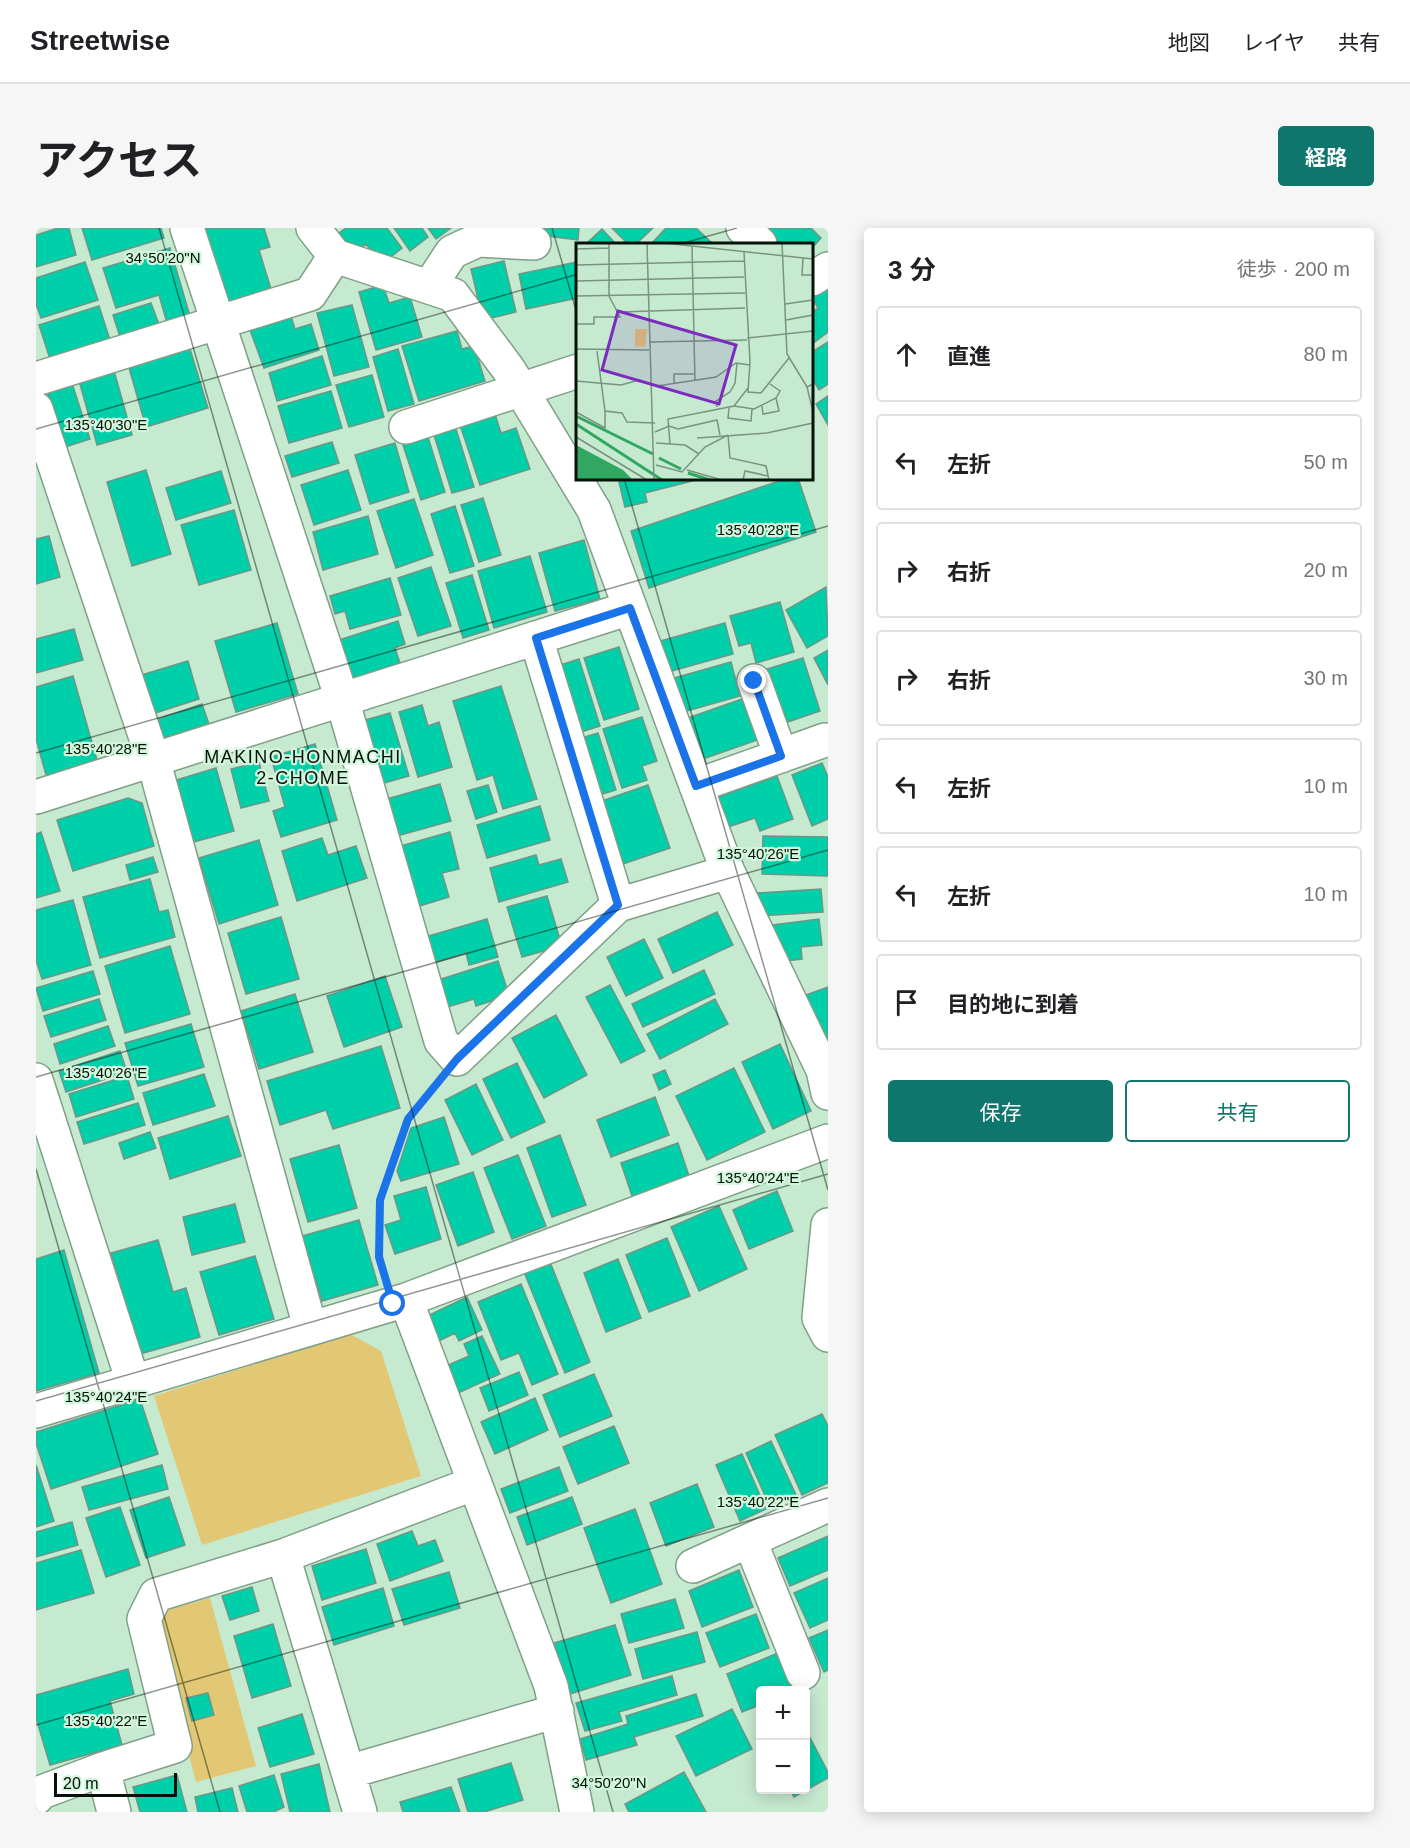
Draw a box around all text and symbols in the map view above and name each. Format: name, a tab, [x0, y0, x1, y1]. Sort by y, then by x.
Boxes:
text: Streetwise	[30, 25, 170, 56]
text: 地図	[1168, 31, 1210, 54]
text: レイヤ	[1243, 31, 1305, 54]
text: 共有	[1338, 31, 1380, 54]
button: 経路	[1278, 126, 1374, 186]
text: アクセス	[36, 137, 202, 184]
inset map	[576, 243, 813, 480]
text: 34°50'20"N	[125, 249, 201, 266]
text: 3 分	[888, 255, 936, 285]
text: 徒歩 · 200 m	[1237, 258, 1350, 280]
icon: ahead	[890, 338, 923, 371]
text: 80 m	[1304, 343, 1348, 365]
text: 直進	[947, 344, 991, 369]
text: 135°40'30"E	[65, 416, 147, 433]
icon: left	[890, 446, 923, 479]
text: 50 m	[1304, 451, 1348, 473]
text: 左折	[947, 452, 991, 477]
text: 135°40'28"E	[717, 521, 799, 538]
icon: right	[890, 554, 923, 587]
text: 20 m	[1304, 559, 1348, 581]
text: 右折	[947, 560, 991, 585]
icon: right	[890, 662, 923, 695]
route end	[740, 667, 766, 693]
text: 30 m	[1304, 667, 1348, 689]
text: 右折	[947, 668, 991, 693]
text: 135°40'28"E	[65, 740, 147, 757]
district label: MAKINO-HONMACHI 2-CHOME	[204, 747, 402, 788]
icon: left	[890, 770, 923, 803]
text: 10 m	[1304, 775, 1348, 797]
text: 左折	[947, 776, 991, 801]
text: 135°40'26"E	[717, 845, 799, 862]
icon: left	[890, 878, 923, 911]
text: 10 m	[1304, 883, 1348, 905]
text: 左折	[947, 884, 991, 909]
icon: arrive	[890, 986, 923, 1019]
text: 目的地に到着	[947, 992, 1079, 1017]
text: 135°40'26"E	[65, 1064, 147, 1081]
button: 保存	[888, 1080, 1113, 1142]
button: 共有	[1125, 1080, 1350, 1142]
text: 135°40'24"E	[717, 1169, 799, 1186]
route start	[379, 1290, 405, 1316]
text: 135°40'24"E	[65, 1388, 147, 1405]
text: 135°40'22"E	[717, 1493, 799, 1510]
map controls	[756, 1686, 810, 1794]
button: +	[756, 1686, 810, 1740]
text: 135°40'22"E	[65, 1712, 147, 1729]
button: −	[756, 1740, 810, 1794]
scale bar	[54, 1770, 177, 1798]
text: 34°50'20"N	[571, 1774, 647, 1791]
text: 20 m	[63, 1775, 99, 1792]

